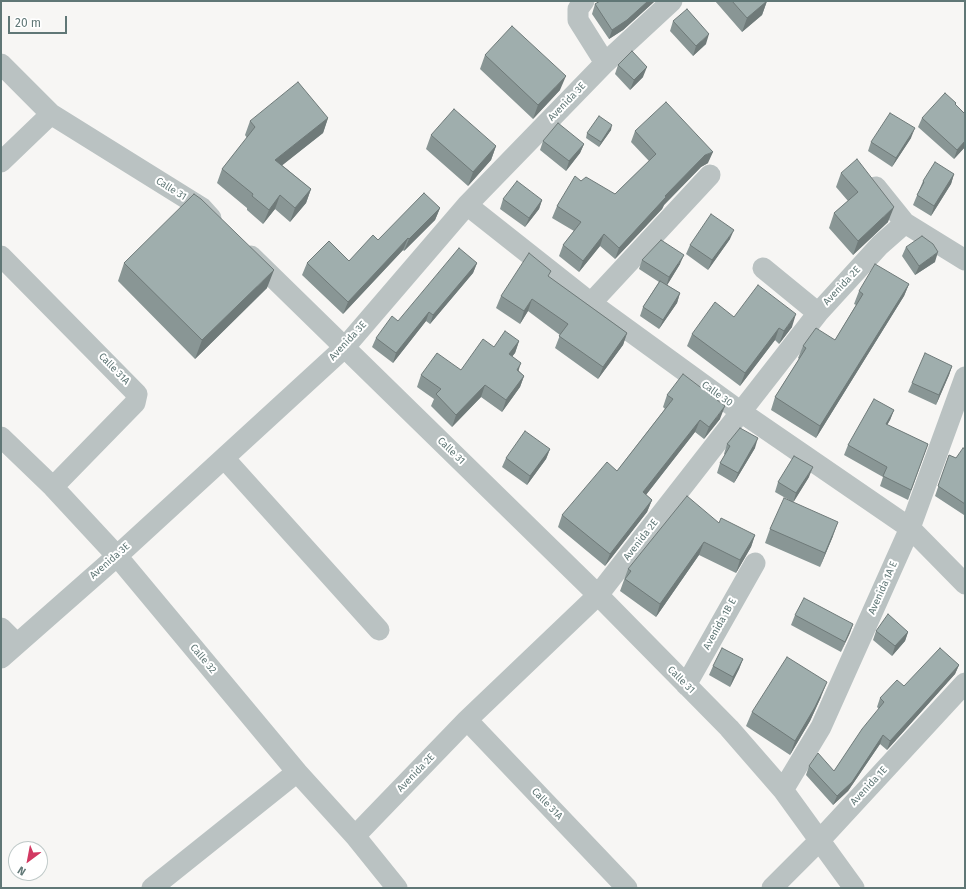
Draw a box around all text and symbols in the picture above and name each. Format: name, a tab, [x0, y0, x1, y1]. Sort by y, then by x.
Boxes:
scale bar	[10, 8, 69, 34]
text: 20 m	[15, 16, 41, 30]
street label: Avenida 3E	[546, 80, 588, 124]
street label: Calle 31	[153, 175, 189, 203]
street label: Avenida 2E	[821, 264, 863, 308]
street label: Avenida 3E	[327, 319, 369, 363]
street label: Calle 31A	[96, 351, 132, 387]
street label: Calle 30	[699, 379, 735, 409]
street label: Calle 31	[435, 435, 467, 467]
street label: Avenida 2E	[621, 517, 661, 563]
street label: Avenida 3E	[88, 540, 132, 582]
street label: Avenida 1A E	[866, 560, 900, 616]
street label: Avenida 1B E	[701, 596, 739, 652]
street label: Calle 32	[187, 642, 219, 676]
street label: Calle 31	[665, 664, 697, 696]
street label: Avenida 2E	[395, 751, 437, 795]
street label: Avenida 1E	[848, 764, 890, 808]
street label: Calle 31A	[529, 786, 565, 822]
north arrow	[8, 841, 48, 881]
text: N	[15, 863, 28, 878]

